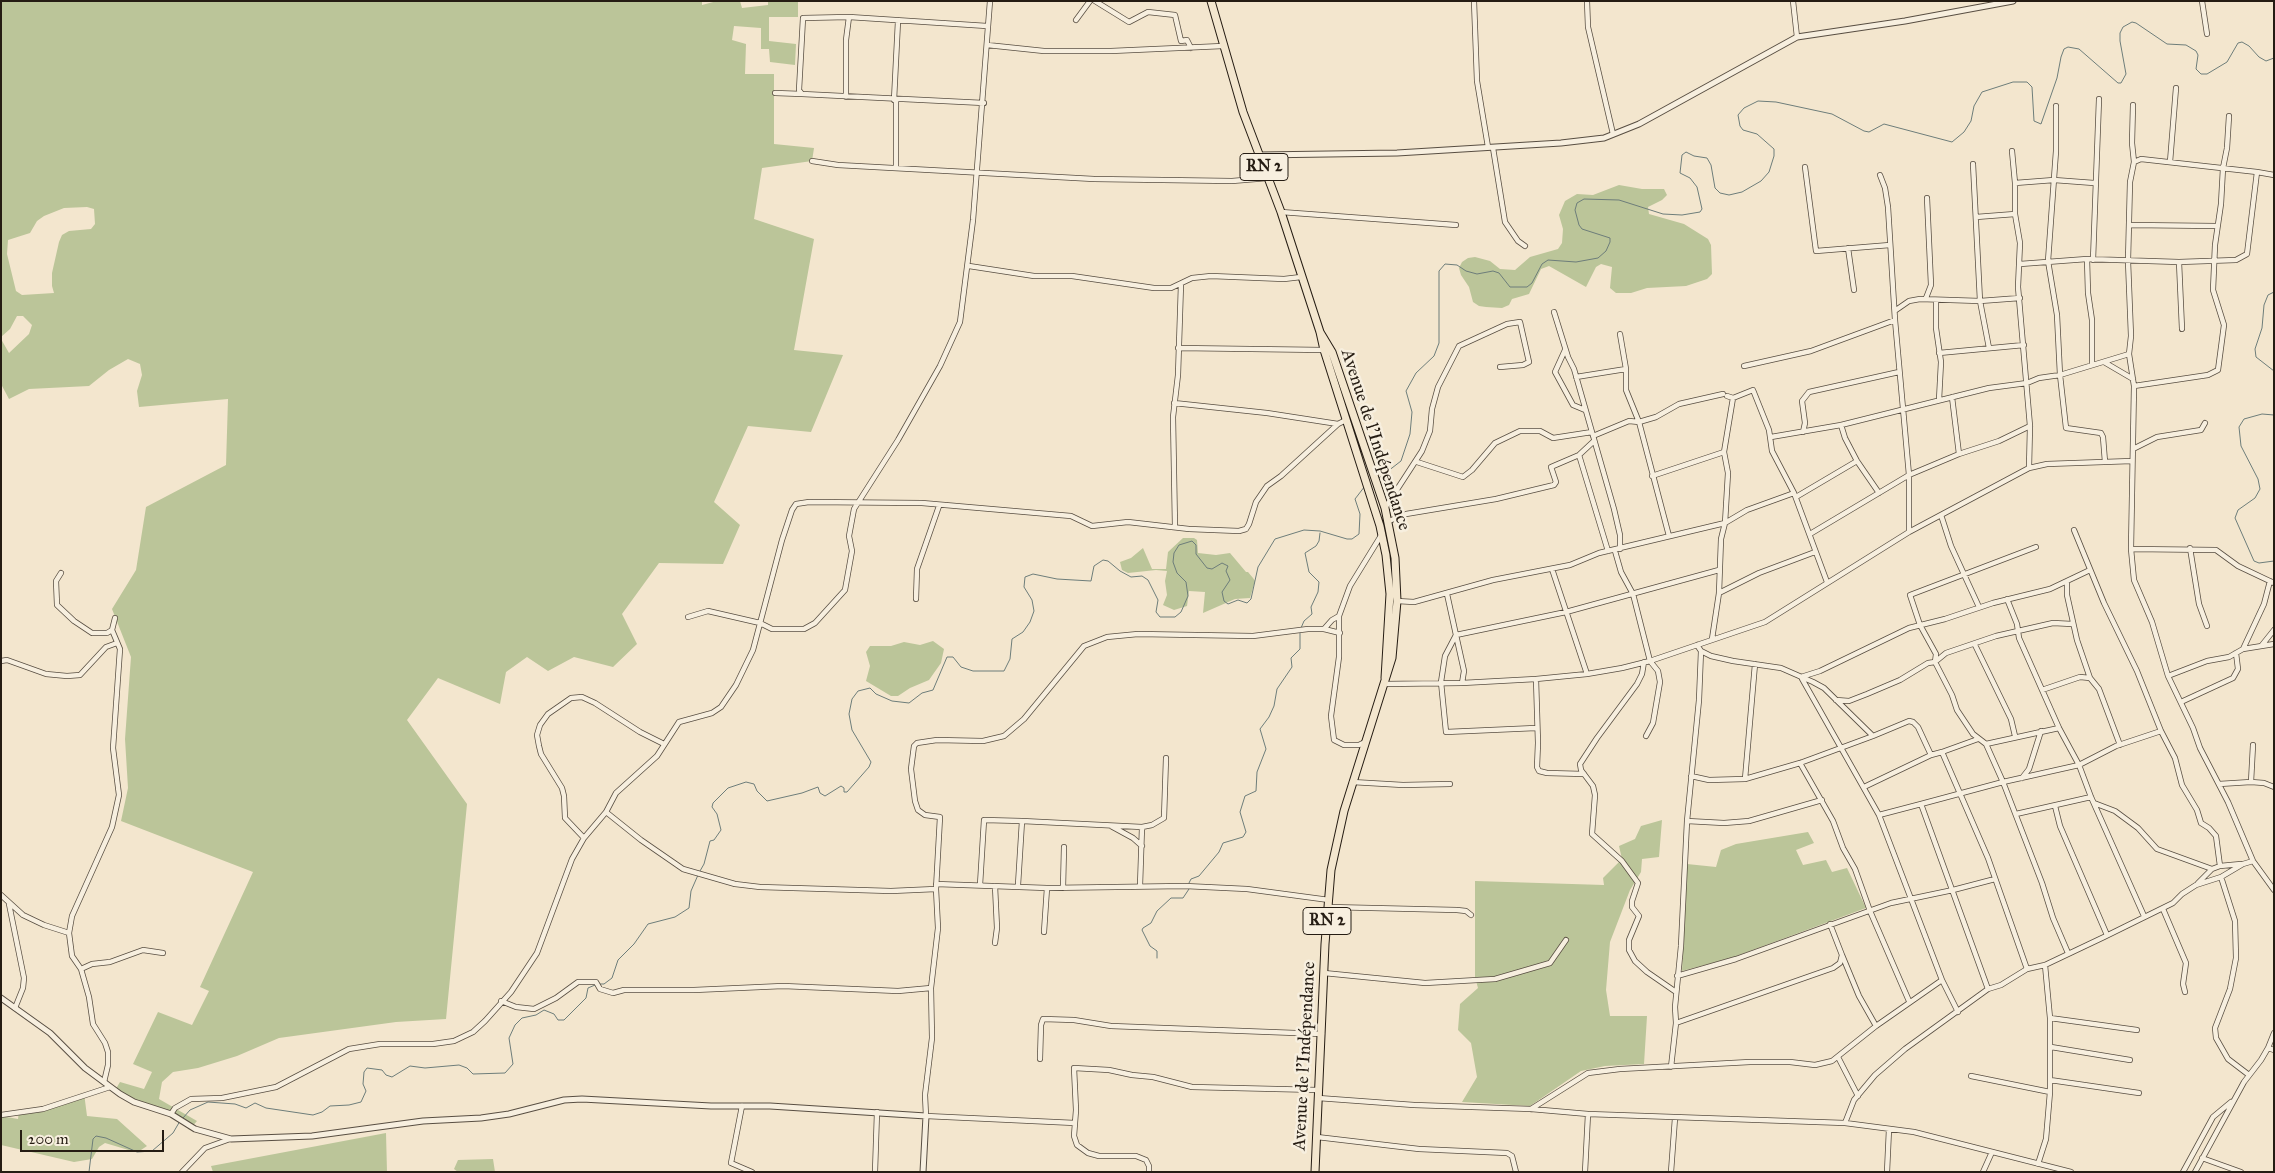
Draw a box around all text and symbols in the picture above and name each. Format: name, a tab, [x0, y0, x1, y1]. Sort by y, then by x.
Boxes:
road number: RN 2	[1240, 154, 1288, 180]
street label: Avenue de l'Indépendance	[1335, 347, 1415, 533]
road number: RN 2	[1303, 908, 1351, 934]
street label: Avenue de l'Indépendance	[1289, 961, 1321, 1151]
scale bar	[22, 1120, 166, 1152]
text: 200 m	[28, 1130, 69, 1148]

